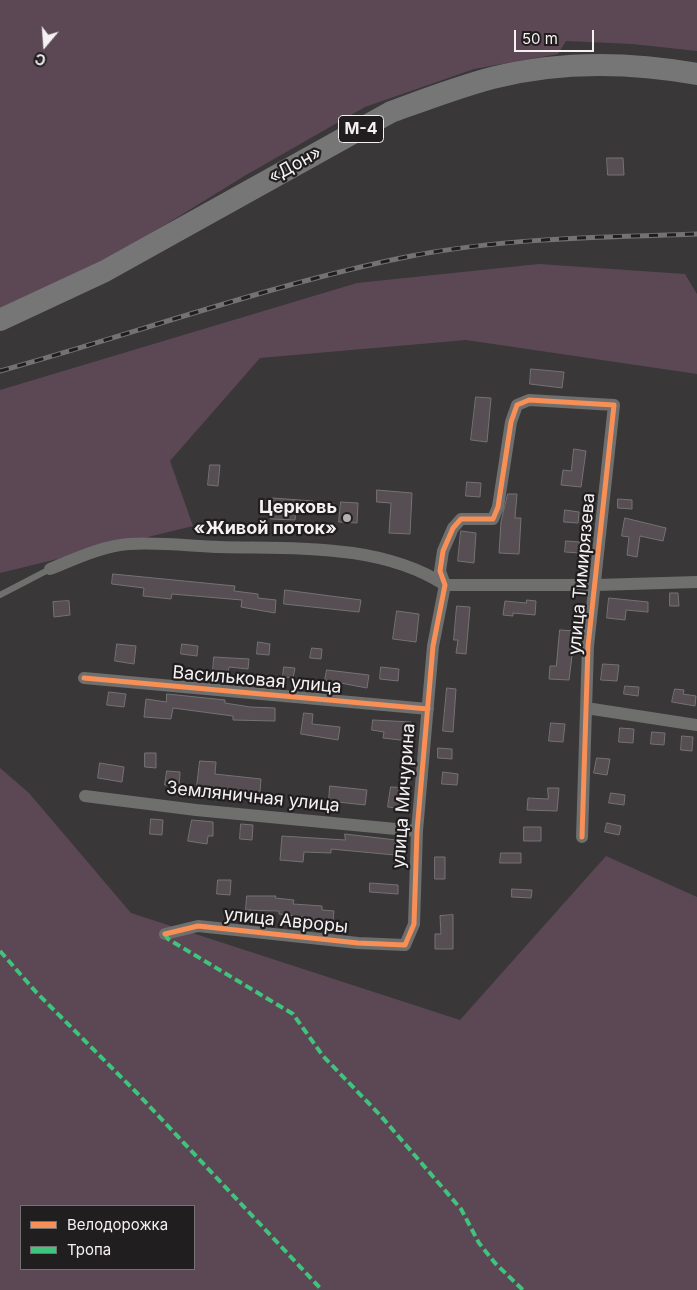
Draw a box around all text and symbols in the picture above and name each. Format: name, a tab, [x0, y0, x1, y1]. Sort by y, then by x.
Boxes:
north arrow	[20, 20, 70, 70]
scale bar	[517, 20, 597, 52]
text: 50 m	[522, 29, 558, 48]
text: С	[33, 50, 48, 69]
road number: М-4	[338, 116, 384, 142]
street label: «Дон»	[265, 142, 325, 188]
street label: улица Тимирязева	[564, 492, 600, 656]
place label: Церковь «Живой поток»	[194, 497, 337, 540]
marker: Церковь «Живой поток»	[341, 512, 353, 524]
street label: Васильковая улица	[171, 662, 343, 698]
street label: улица Мичурина	[388, 723, 420, 869]
street label: Земляничная улица	[165, 777, 341, 817]
street label: улица Авроры	[223, 904, 349, 938]
legend	[20, 1205, 195, 1270]
text: Велодорожка	[67, 1215, 168, 1234]
text: Тропа	[67, 1240, 111, 1259]

